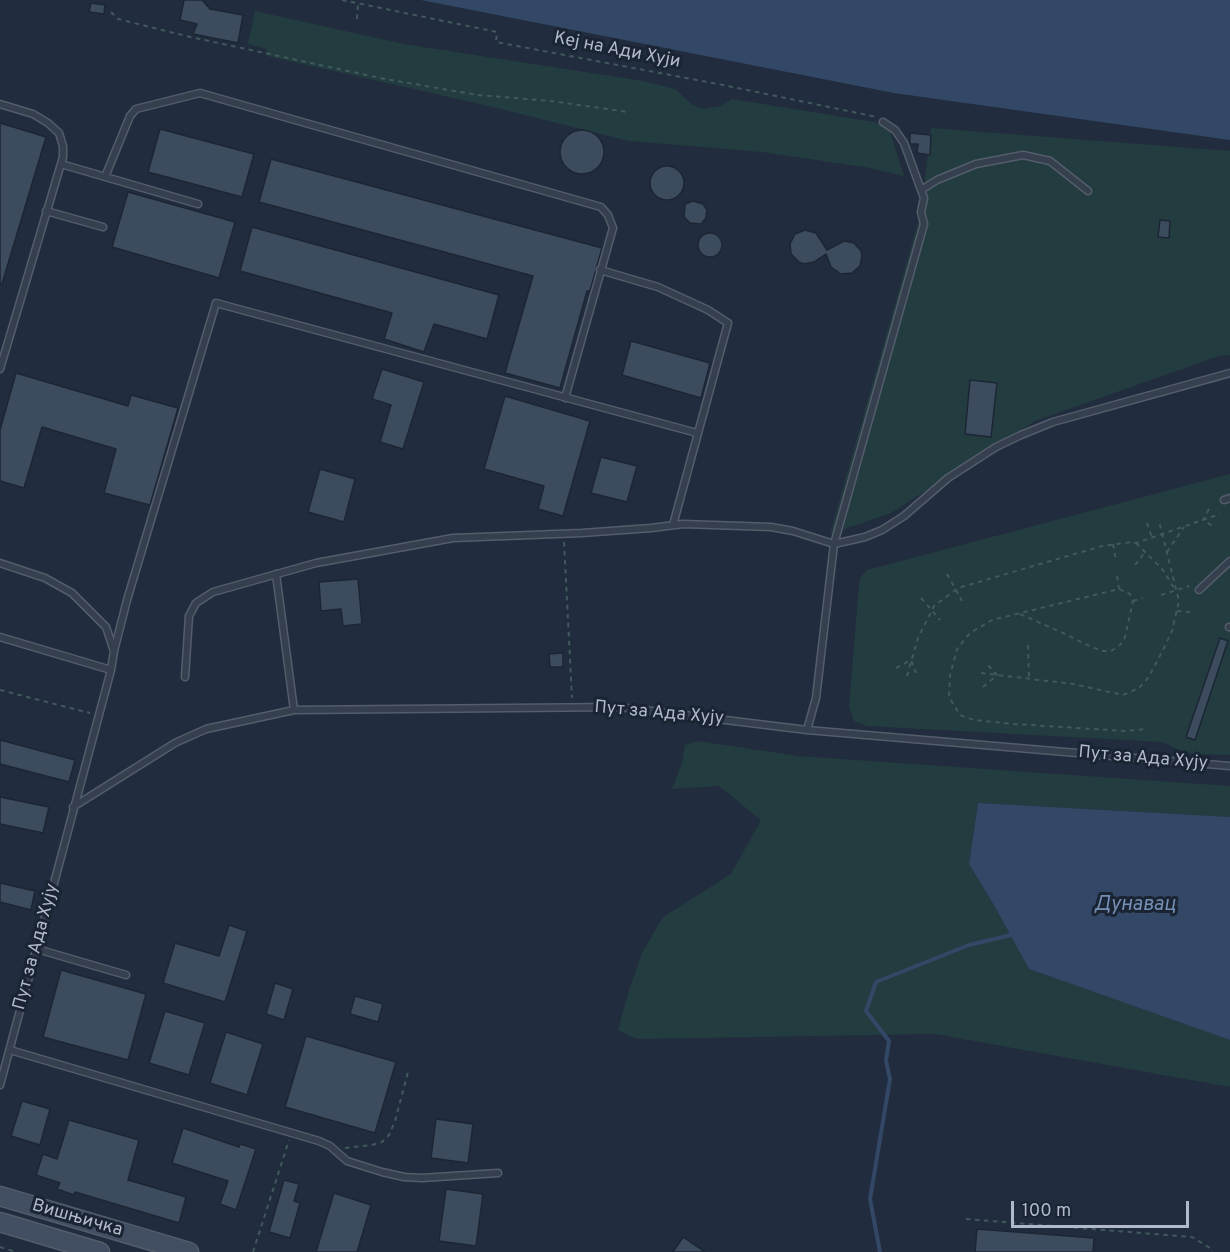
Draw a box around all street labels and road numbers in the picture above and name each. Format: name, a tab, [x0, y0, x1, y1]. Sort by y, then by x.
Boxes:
street label: Кеј на Ади Хуји	[552, 28, 682, 74]
street label: Пут за Ада Хују	[593, 698, 725, 730]
street label: Пут за Ада Хују	[1077, 743, 1209, 775]
street label: Пут за Ада Хују	[10, 881, 64, 1013]
street label: Вишњичка	[29, 1196, 125, 1242]

